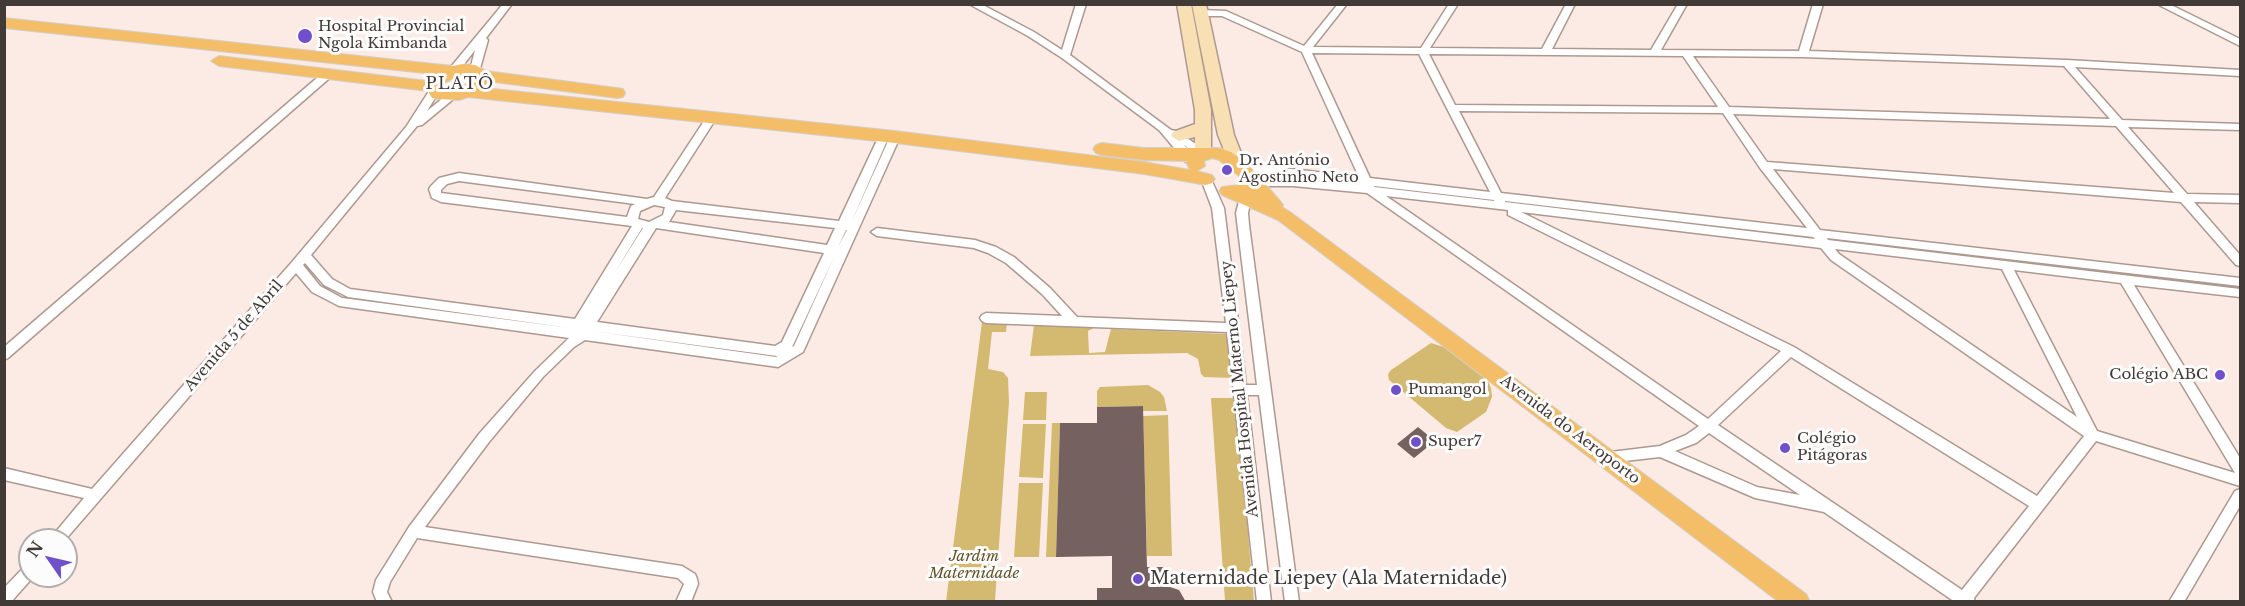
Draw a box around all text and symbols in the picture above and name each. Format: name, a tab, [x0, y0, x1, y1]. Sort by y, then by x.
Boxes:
place label: Hospital Provincial Ngola Kimbanda	[318, 18, 464, 53]
marker: Hospital Provincial Ngola Kimbanda	[296, 27, 314, 45]
district label: PLATÔ	[425, 74, 495, 94]
place label: Dr. António Agostinho Neto	[1239, 152, 1359, 187]
marker: Dr. António Agostinho Neto	[1220, 163, 1234, 177]
street label: Avenida Hospital Materno Liepey	[1218, 260, 1262, 518]
street label: Avenida 5 de Abril	[181, 277, 287, 395]
place label: Colégio ABC	[2109, 366, 2208, 384]
marker: Colégio ABC	[2213, 368, 2227, 382]
street label: Avenida do Aeroporto	[1497, 372, 1643, 488]
place label: Pumangol	[1408, 381, 1487, 399]
marker: Pumangol	[1389, 383, 1403, 397]
place label: Colégio Pitágoras	[1797, 430, 1867, 465]
place label: Super7	[1428, 433, 1481, 451]
marker: Super7	[1409, 435, 1423, 449]
marker: Colégio Pitágoras	[1778, 441, 1792, 455]
north arrow	[18, 528, 78, 588]
text: N	[22, 537, 47, 561]
park label: Jardim Maternidade	[929, 548, 1019, 583]
place label: Maternidade Liepey (Ala Maternidade)	[1150, 568, 1507, 590]
marker: Maternidade Liepey (Ala Maternidade)	[1131, 572, 1145, 586]

